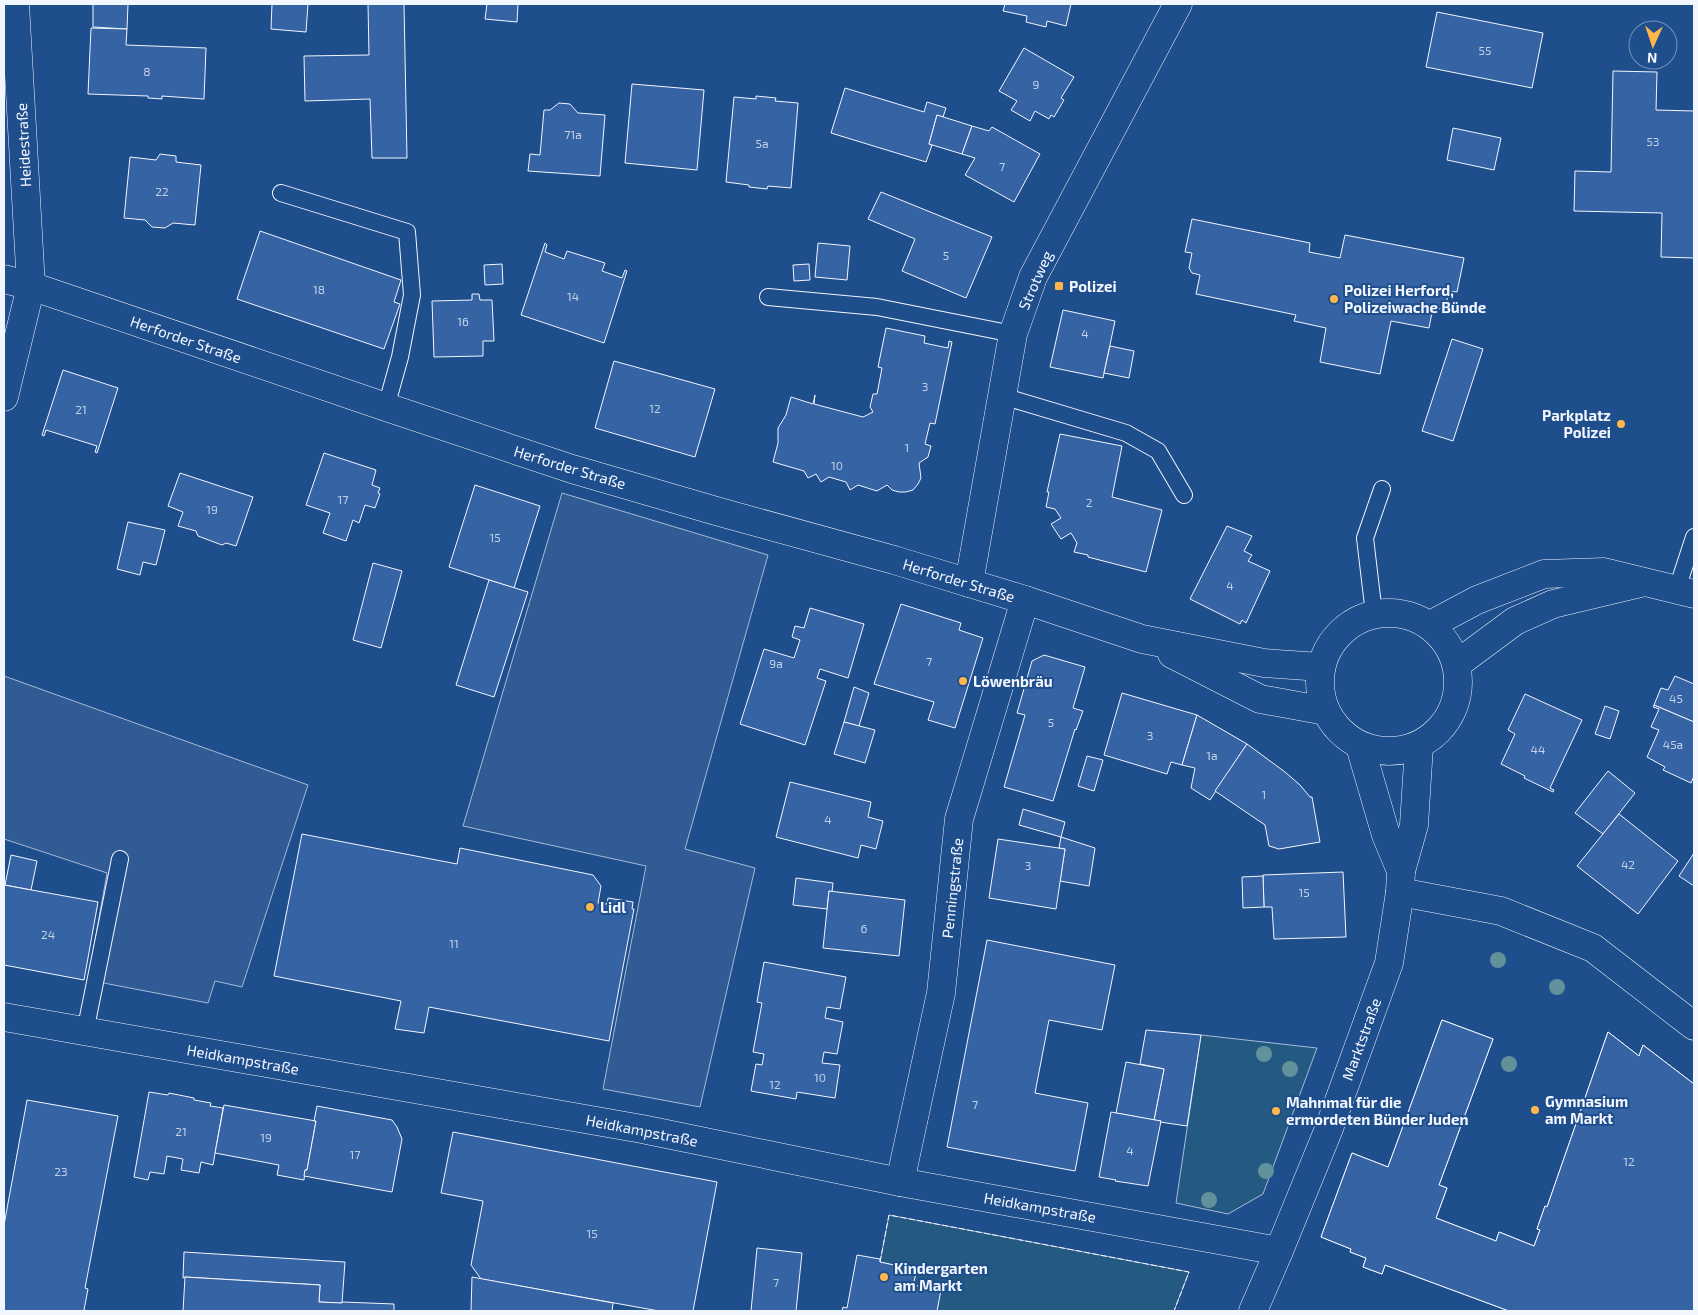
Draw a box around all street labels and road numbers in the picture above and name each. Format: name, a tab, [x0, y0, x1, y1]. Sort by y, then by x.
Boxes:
street label: Heidestraße	[12, 102, 34, 188]
street label: Strotweg	[1014, 247, 1056, 312]
street label: Herforder Straße	[128, 312, 244, 366]
street label: Herforder Straße	[512, 441, 628, 493]
street label: Herforder Straße	[901, 554, 1017, 606]
street label: Penningstraße	[938, 837, 966, 939]
street label: Marktstraße	[1338, 995, 1384, 1083]
street label: Heidkampstraße	[185, 1040, 301, 1078]
street label: Heidkampstraße	[584, 1110, 700, 1150]
street label: Heidkampstraße	[982, 1188, 1098, 1226]

